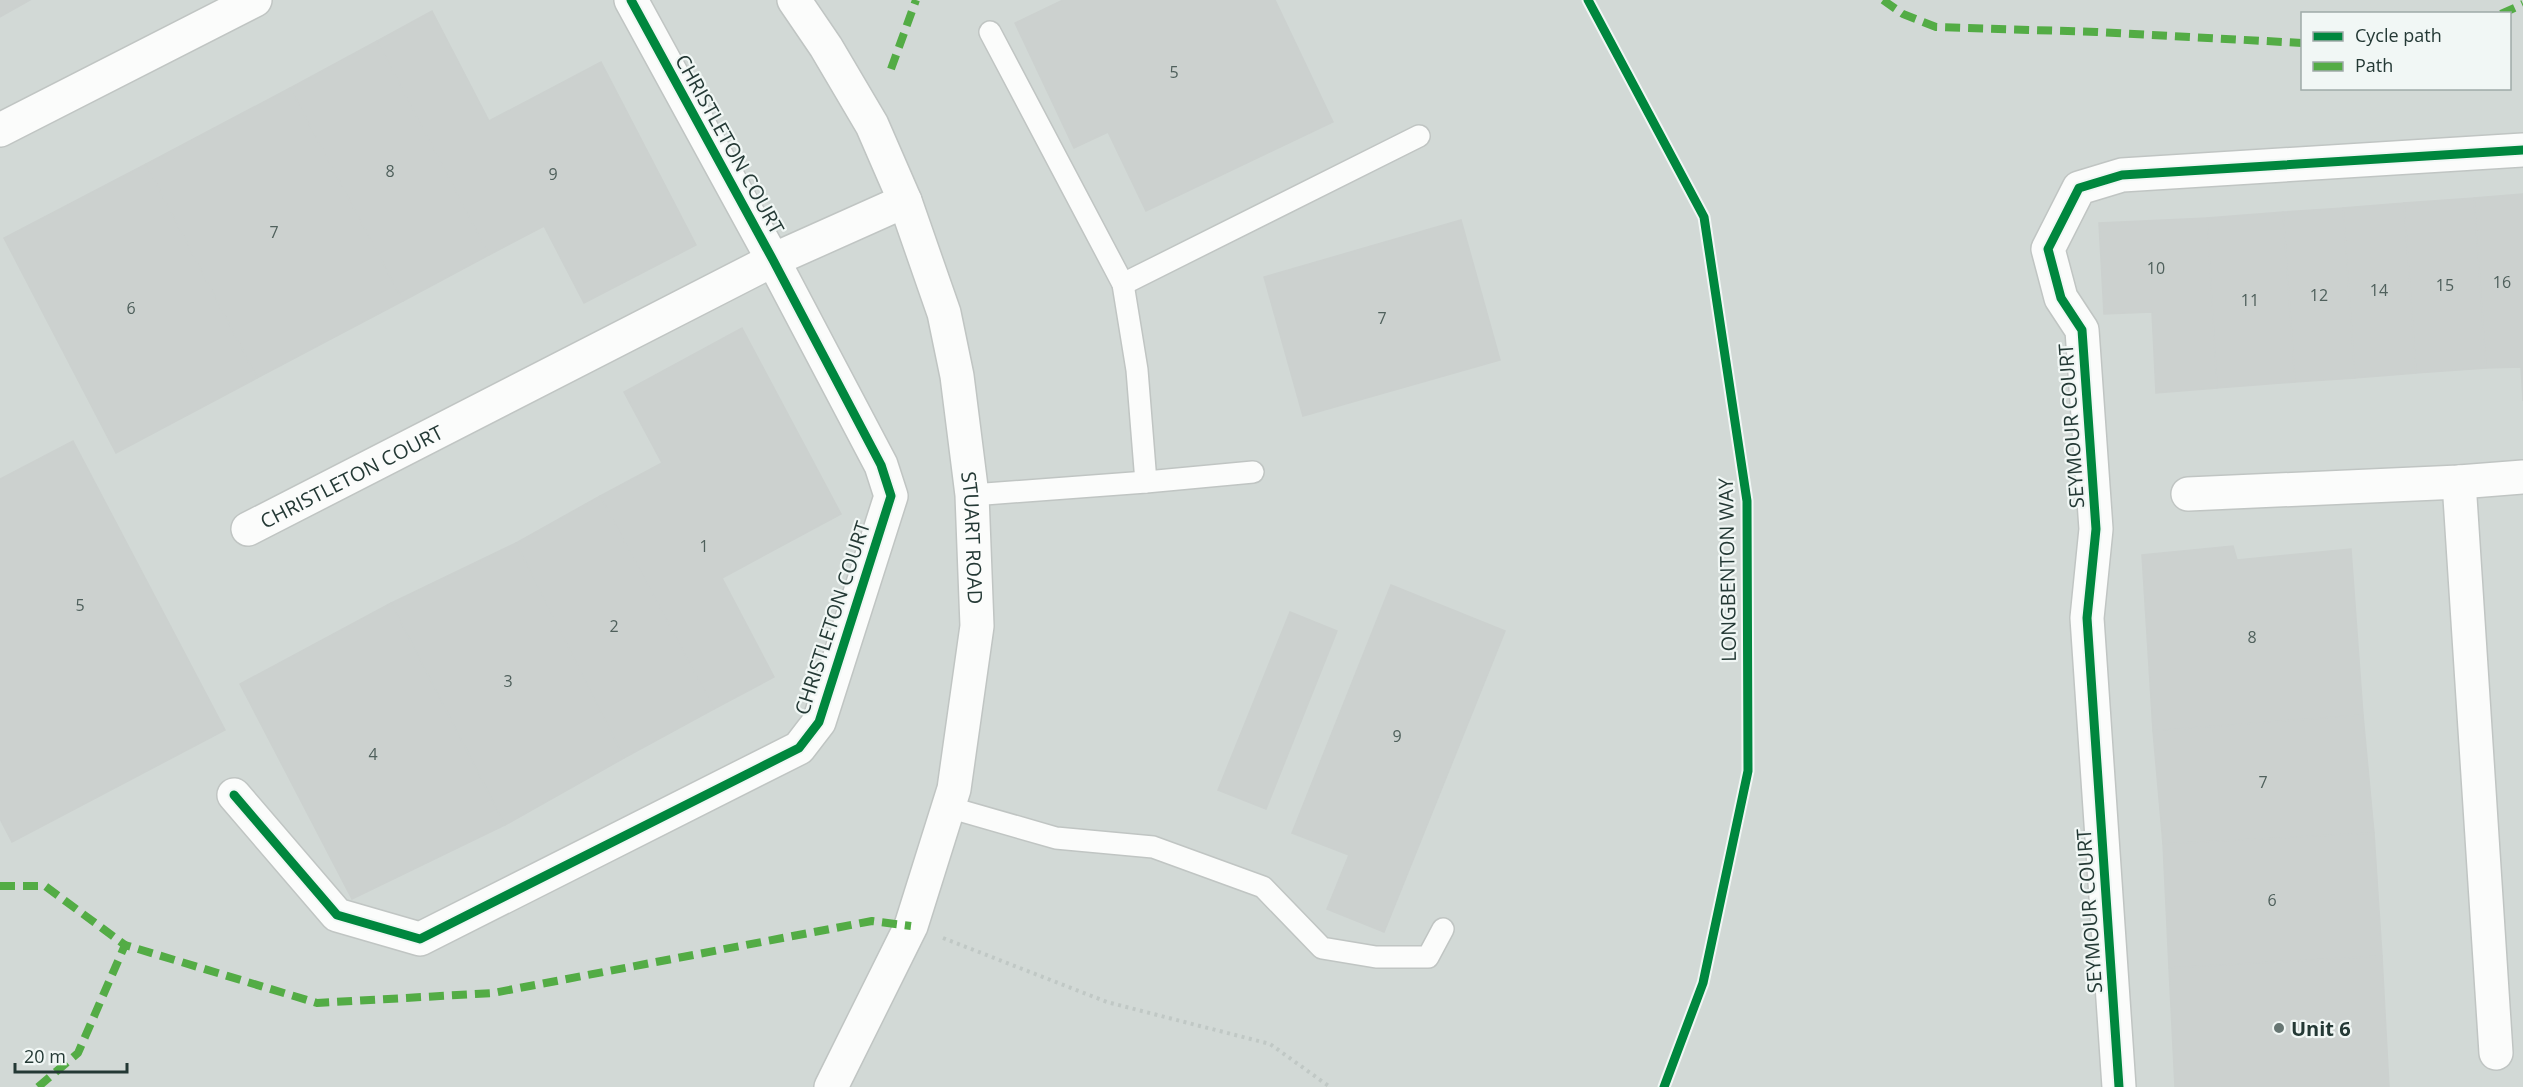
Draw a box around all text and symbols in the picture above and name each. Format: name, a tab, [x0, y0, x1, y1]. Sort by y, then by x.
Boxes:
legend	[2301, 12, 2511, 90]
text: Cycle path	[2355, 23, 2442, 47]
street label: CHRISTLETON COURT	[669, 49, 791, 239]
text: Path	[2355, 53, 2393, 77]
house number: 5	[1169, 61, 1179, 83]
house number: 8	[385, 160, 395, 182]
house number: 9	[548, 163, 558, 185]
house number: 7	[269, 221, 279, 243]
house number: 10	[2147, 257, 2165, 279]
house number: 16	[2493, 271, 2511, 293]
house number: 15	[2436, 274, 2454, 296]
house number: 14	[2370, 279, 2388, 301]
house number: 12	[2310, 284, 2328, 306]
house number: 11	[2241, 289, 2259, 311]
house number: 6	[126, 297, 136, 319]
house number: 7	[1377, 307, 1387, 329]
street label: SEYMOUR COURT	[2052, 343, 2090, 509]
street label: CHRISTLETON COURT	[255, 418, 447, 534]
street label: STUART ROAD	[956, 470, 990, 605]
street label: LONGBENTON WAY	[1712, 477, 1742, 662]
street label: CHRISTLETON COURT	[788, 518, 876, 718]
house number: 1	[699, 535, 709, 557]
house number: 5	[75, 594, 85, 616]
house number: 2	[609, 615, 619, 637]
house number: 8	[2247, 626, 2257, 648]
house number: 3	[503, 670, 513, 692]
house number: 9	[1392, 725, 1402, 747]
house number: 4	[368, 743, 378, 765]
house number: 7	[2258, 771, 2268, 793]
street label: SEYMOUR COURT	[2070, 828, 2108, 994]
house number: 6	[2267, 889, 2277, 911]
place label: Unit 6	[2291, 1015, 2351, 1042]
marker: Unit 6	[2272, 1021, 2286, 1035]
scale bar	[15, 1036, 128, 1074]
text: 20 m	[24, 1044, 66, 1068]

